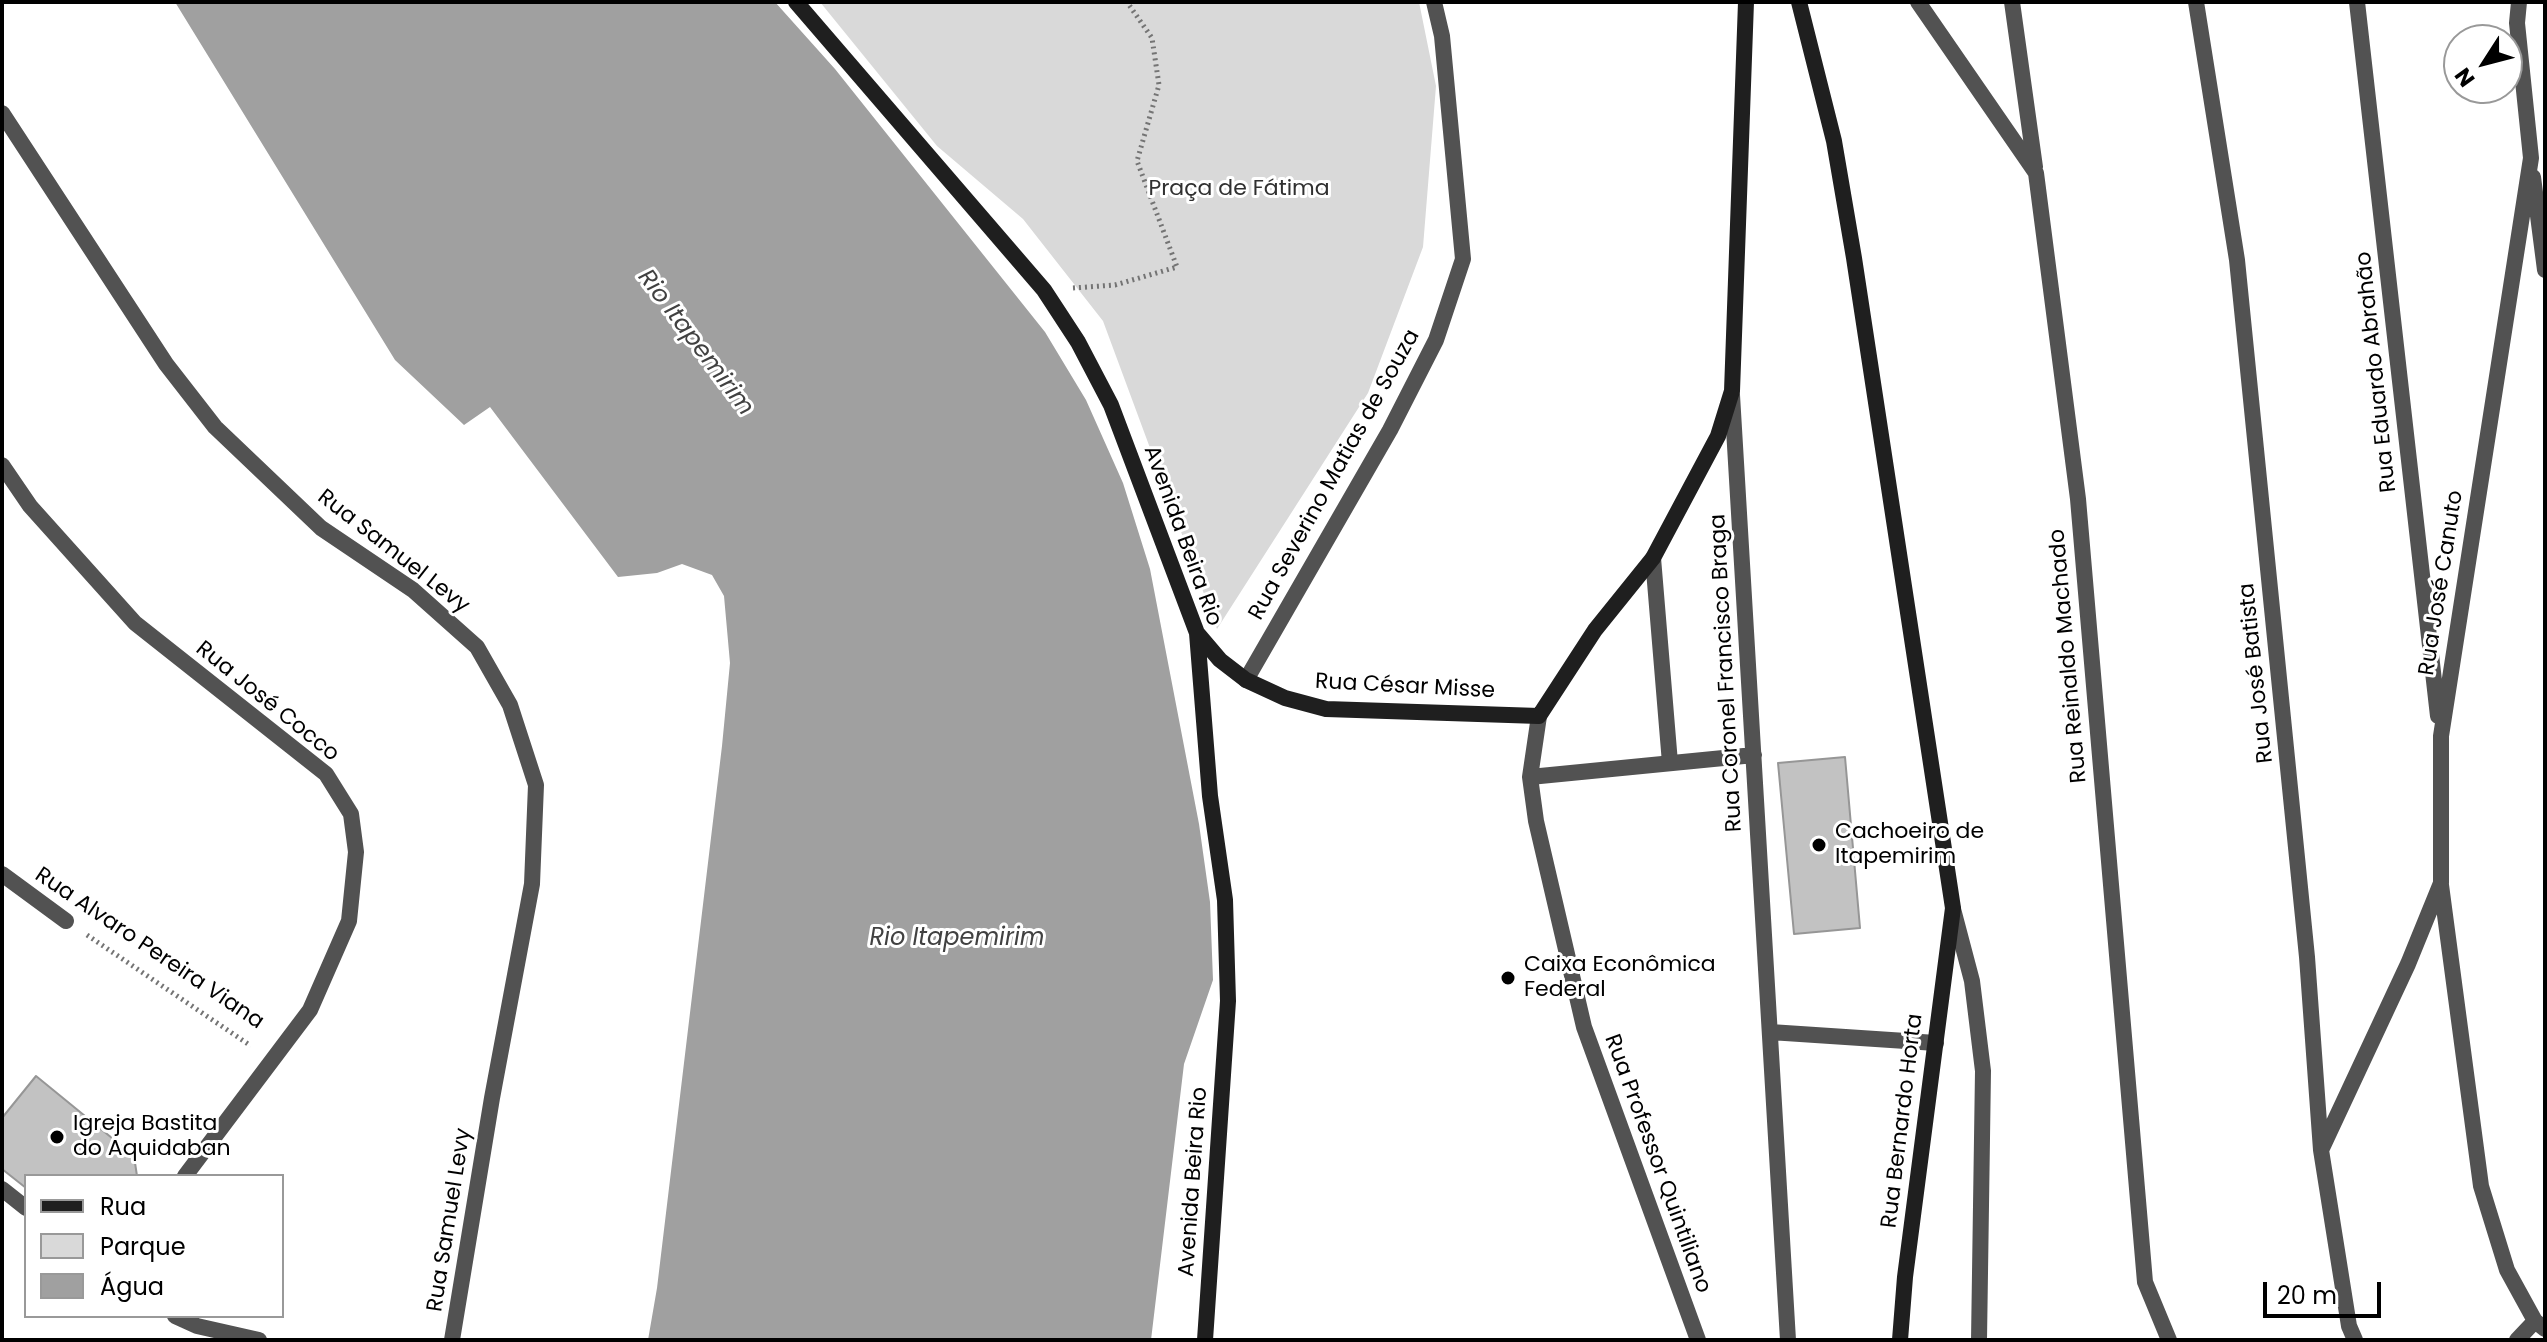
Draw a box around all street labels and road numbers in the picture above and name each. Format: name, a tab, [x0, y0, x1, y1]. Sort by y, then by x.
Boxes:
street label: Rua Eduardo Abrahão	[2351, 250, 2403, 494]
street label: Rua Severino Matias de Souza	[1244, 325, 1426, 625]
street label: Avenida Beira Rio	[1137, 442, 1227, 630]
street label: Rua Samuel Levy	[312, 484, 474, 620]
street label: Rua José Canuto	[2414, 489, 2470, 677]
street label: Rua Coronel Francisco Braga	[1705, 513, 1749, 833]
street label: Rua Reinaldo Machado	[2045, 528, 2093, 784]
street label: Rua José Batista	[2234, 582, 2280, 764]
street label: Rua José Cocco	[190, 636, 344, 768]
street label: Rua César Misse	[1314, 669, 1496, 705]
street label: Rua Alvaro Pereira Viana	[29, 862, 269, 1036]
street label: Rua Bernardo Horta	[1877, 1012, 1929, 1230]
street label: Rua Professor Quintiliano	[1598, 1031, 1716, 1297]
street label: Avenida Beira Rio	[1174, 1086, 1214, 1278]
street label: Rua Samuel Levy	[422, 1126, 478, 1314]

